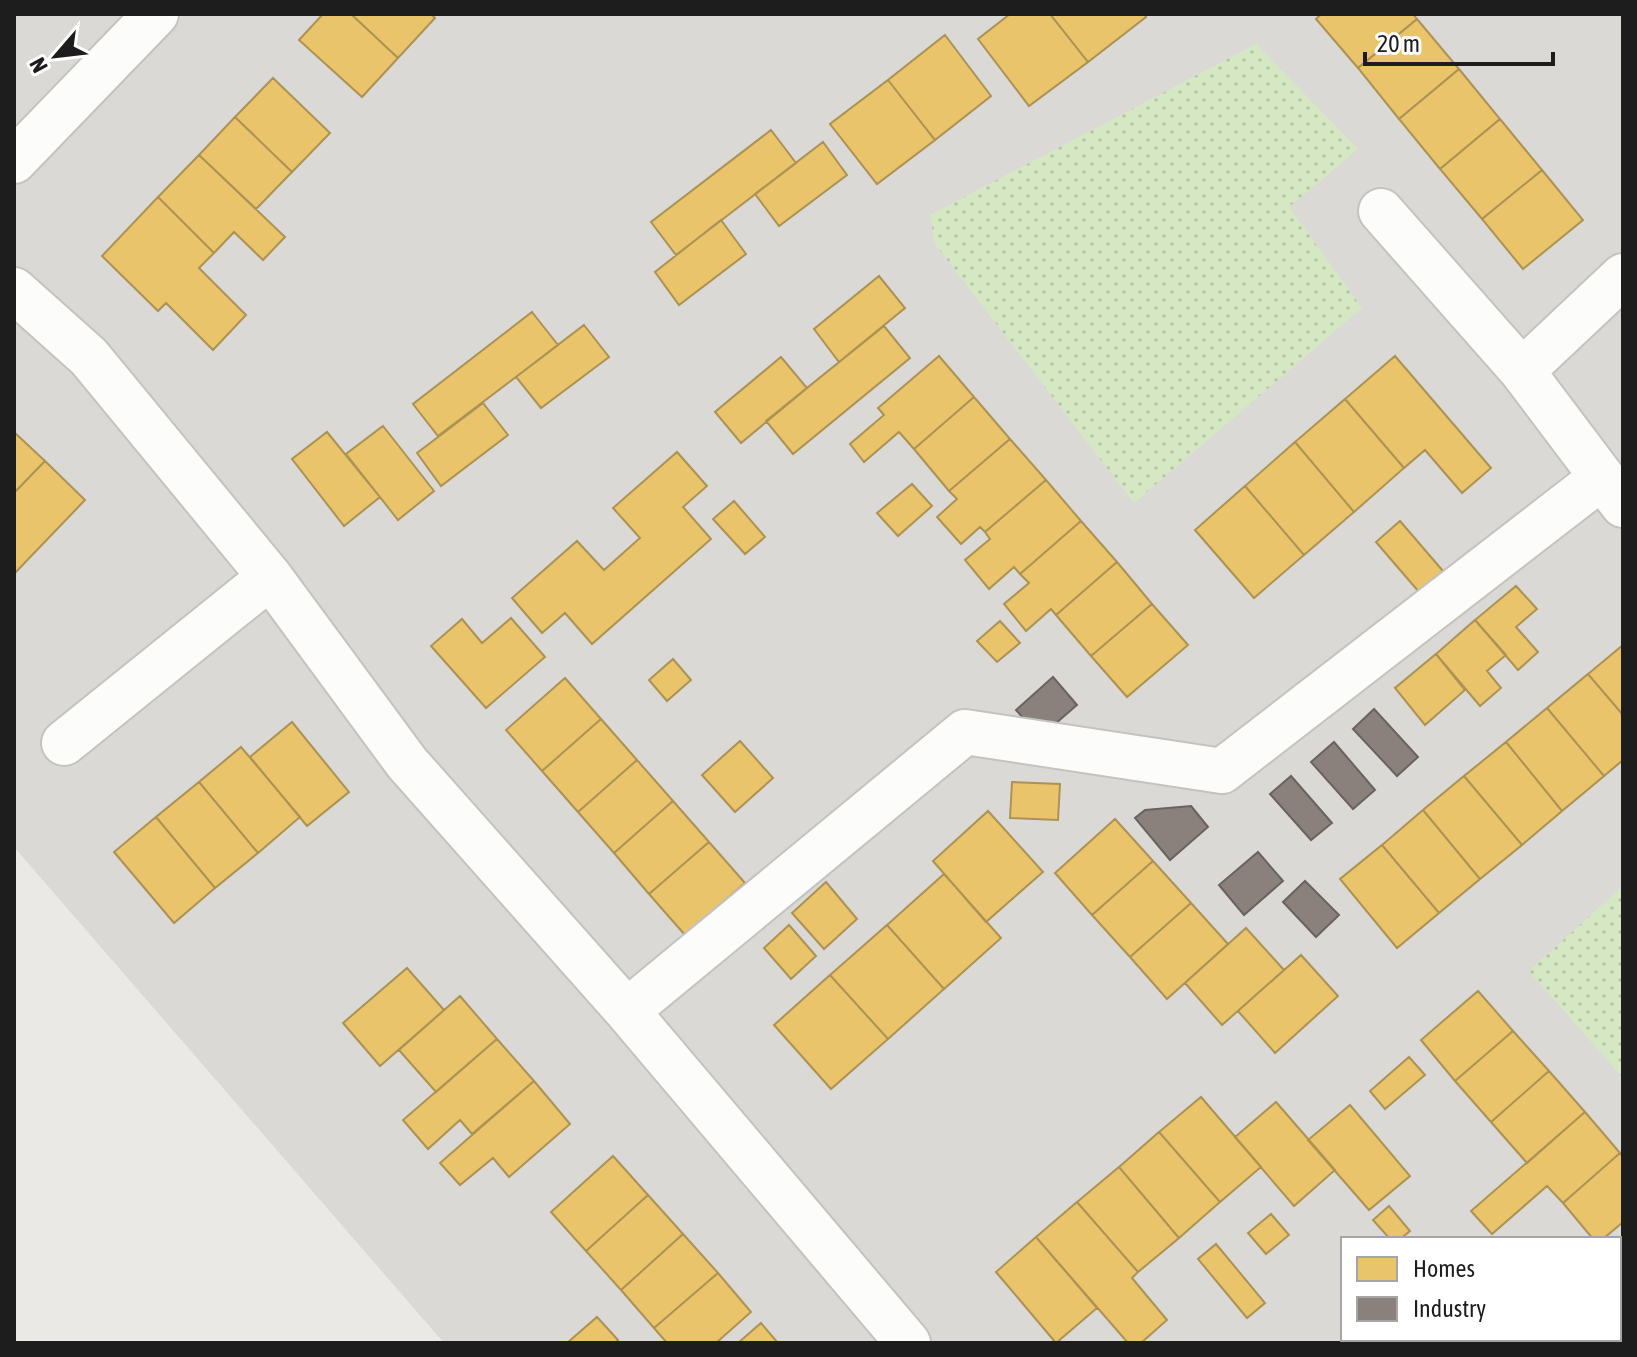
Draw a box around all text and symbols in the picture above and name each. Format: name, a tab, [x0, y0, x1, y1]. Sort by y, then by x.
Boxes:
north arrow	[16, 16, 96, 96]
scale bar	[1365, 16, 1553, 66]
text: 20 m	[1377, 30, 1420, 57]
text: N	[24, 54, 53, 77]
legend	[1341, 1237, 1621, 1341]
text: Homes	[1413, 1255, 1475, 1282]
text: Industry	[1413, 1295, 1486, 1322]

